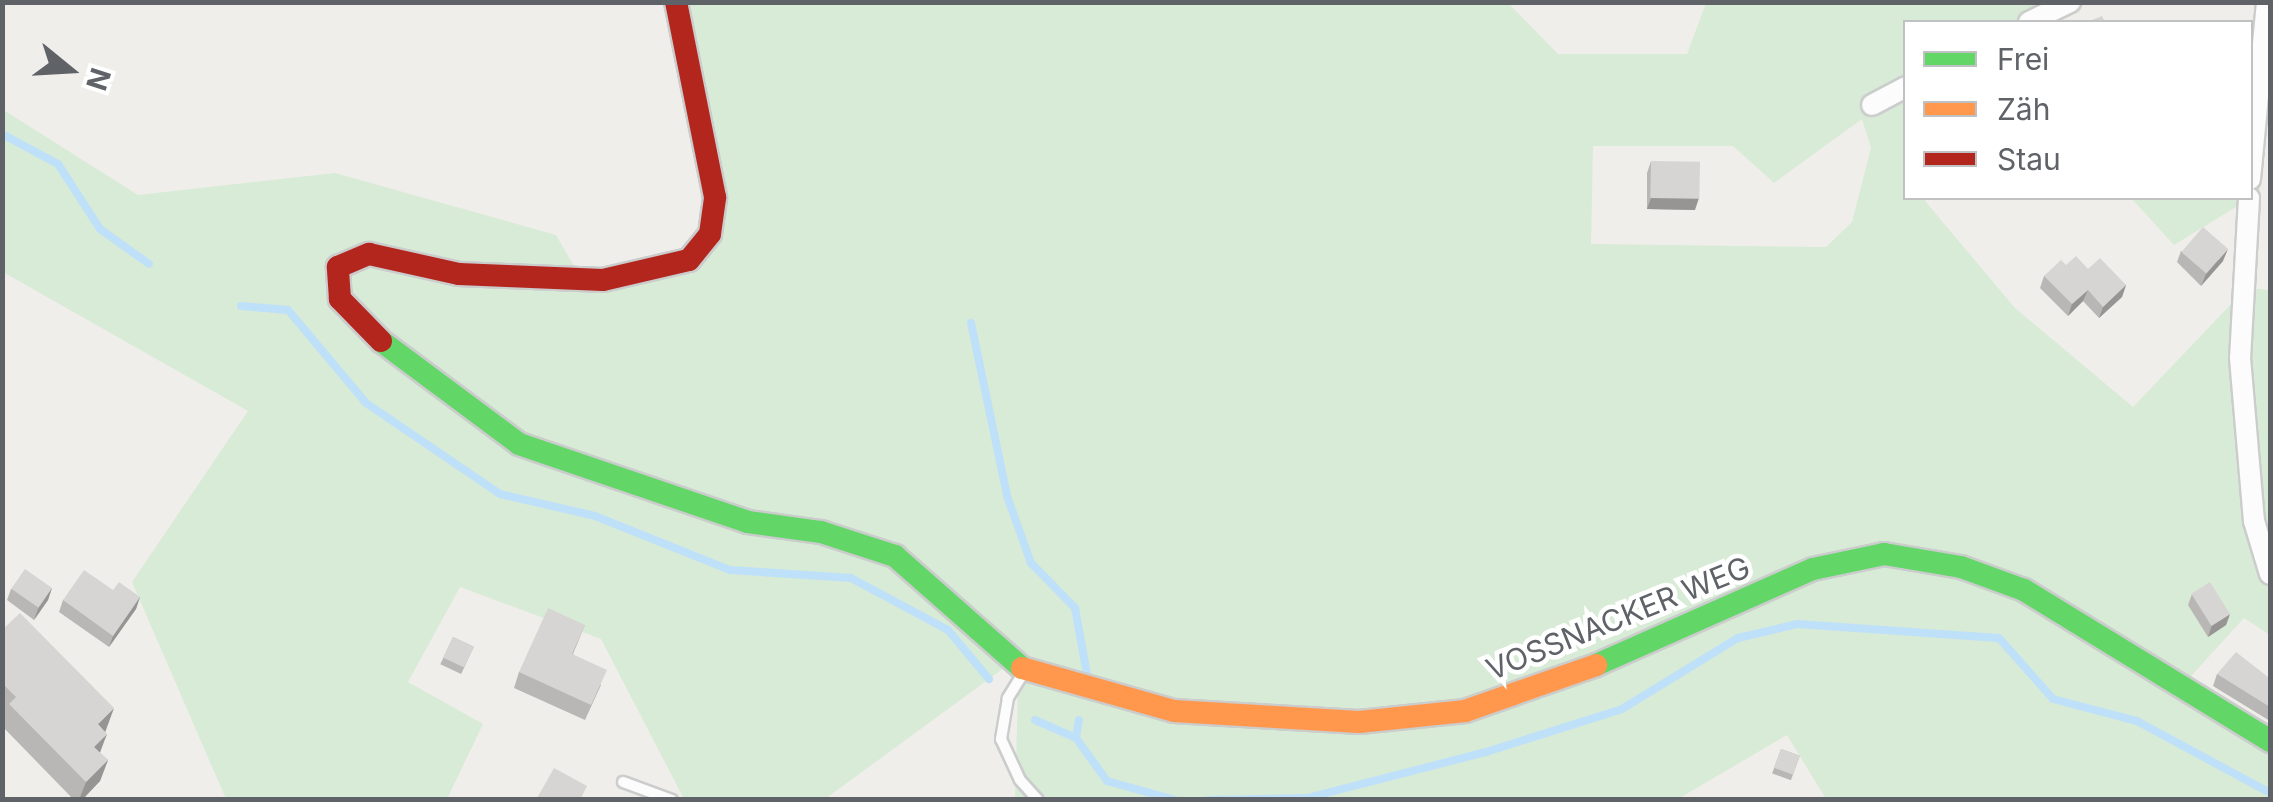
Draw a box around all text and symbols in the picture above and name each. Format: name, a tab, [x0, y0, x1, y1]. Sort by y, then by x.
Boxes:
north arrow	[20, 20, 120, 120]
legend	[1903, 20, 2253, 200]
text: Frei	[1997, 41, 2049, 77]
text: N	[79, 64, 118, 95]
text: Zäh	[1997, 91, 2050, 127]
text: Stau	[1997, 141, 2061, 177]
street label: VOSSNACKER WEG	[1481, 549, 1755, 687]

